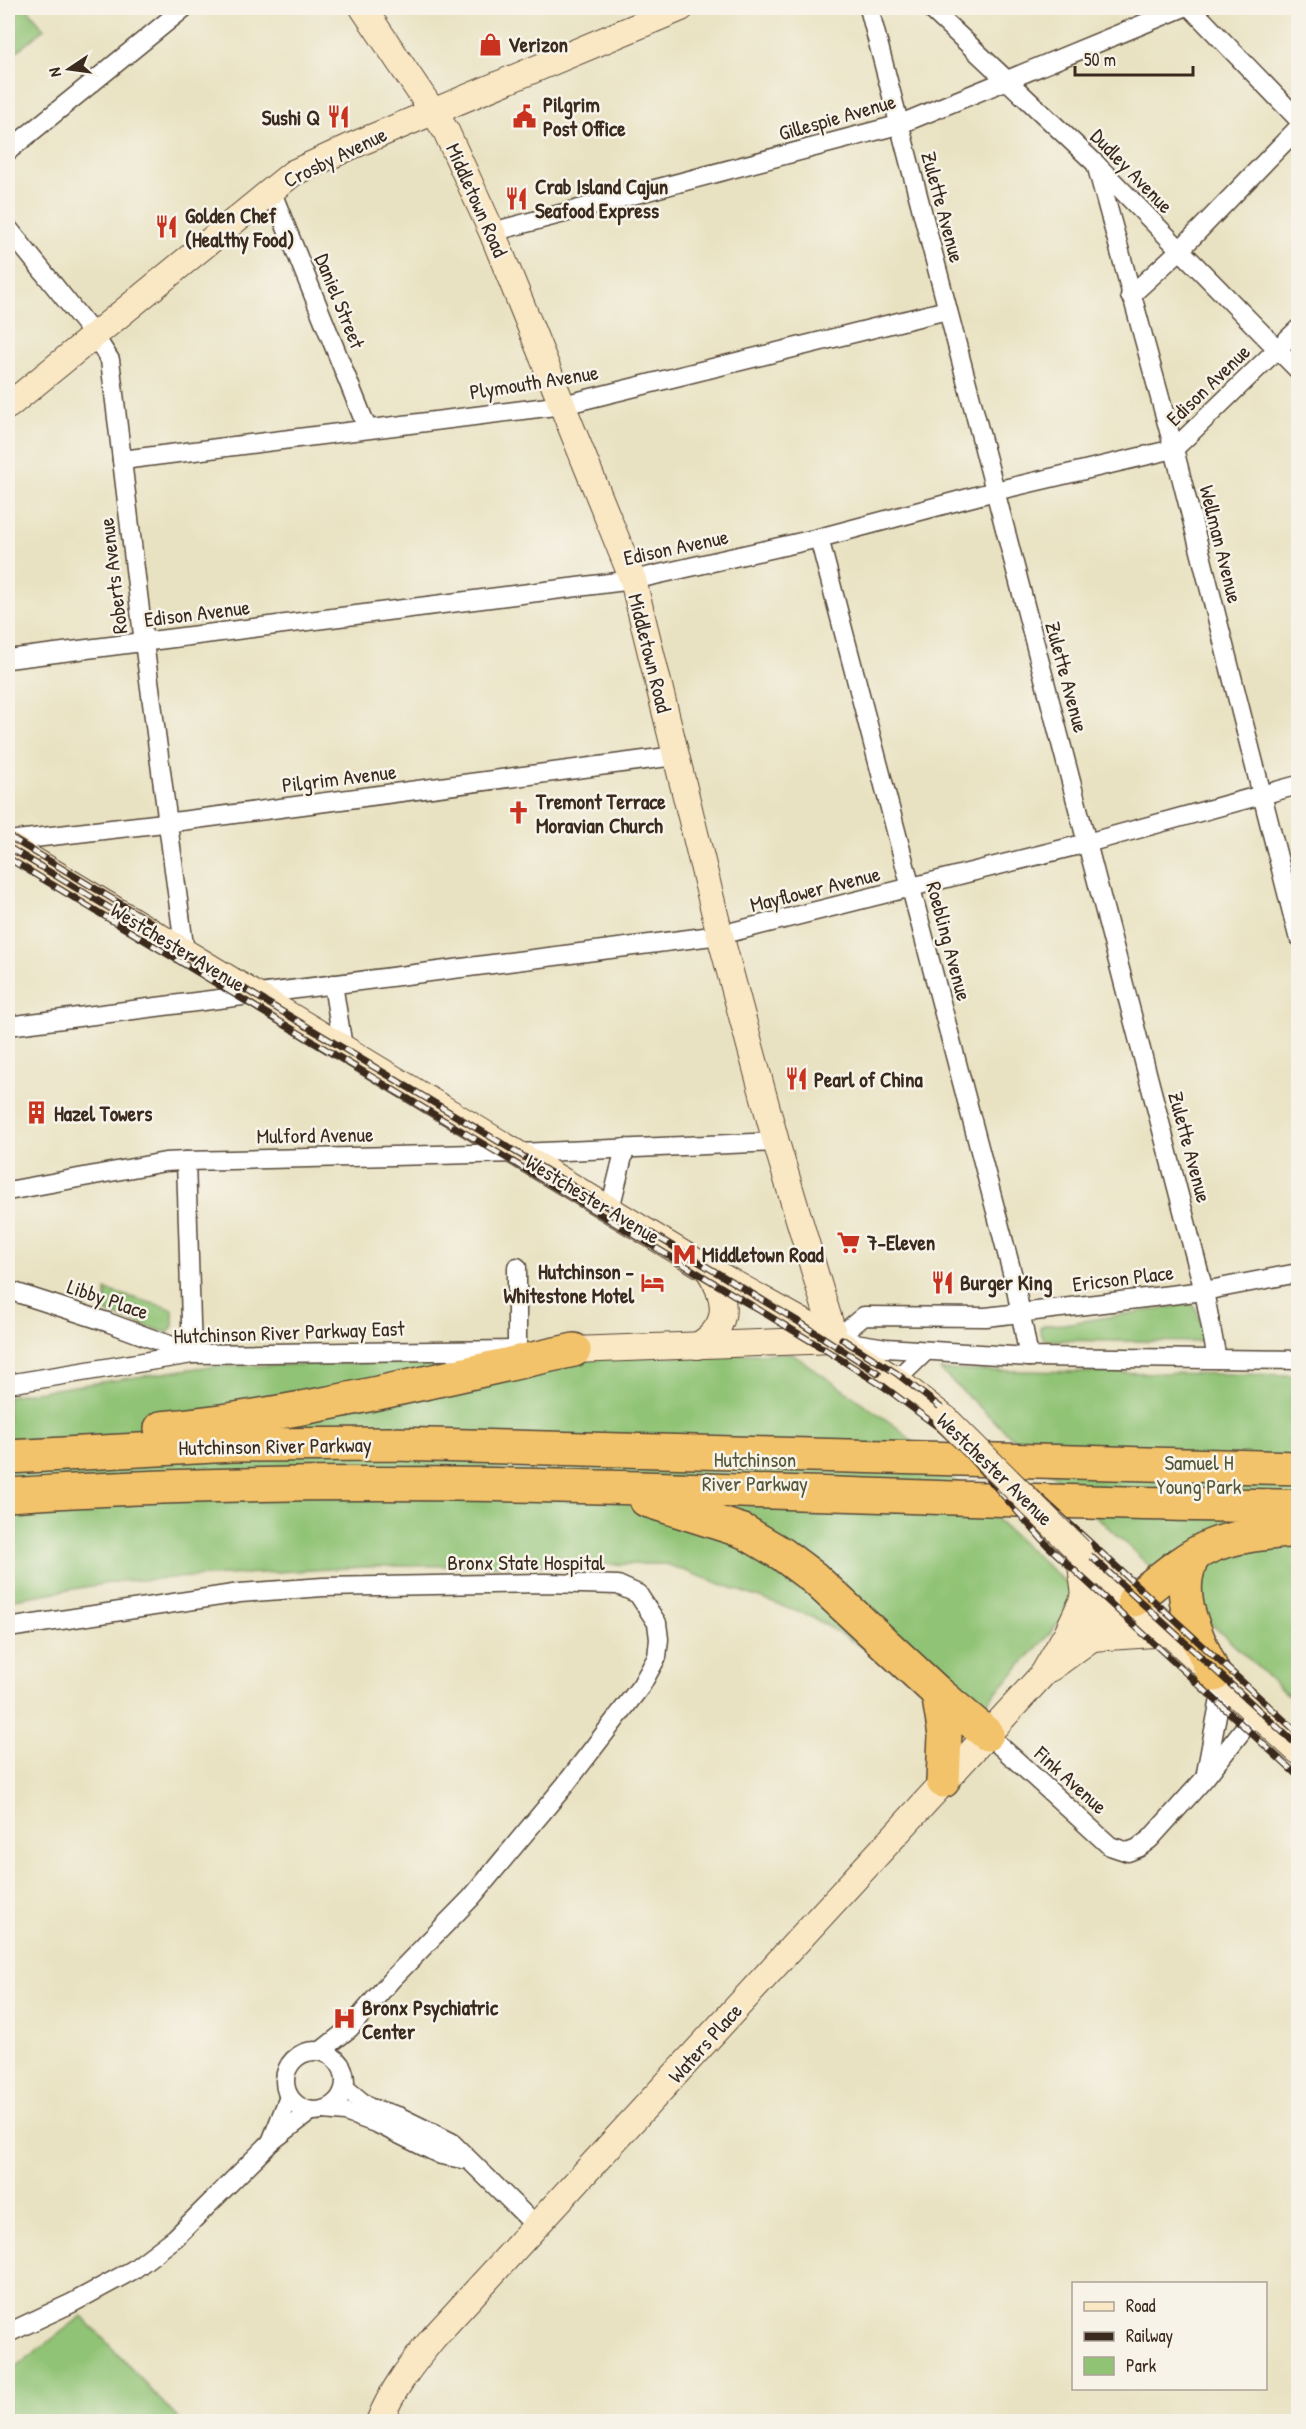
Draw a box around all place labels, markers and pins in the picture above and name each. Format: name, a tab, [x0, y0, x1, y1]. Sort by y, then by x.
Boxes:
place label: Verizon	[508, 30, 568, 59]
shop icon: Verizon	[477, 31, 503, 57]
place label: Pilgrim Post Office	[543, 90, 626, 143]
place label: Sushi Q	[262, 103, 320, 132]
public building icon: Pilgrim Post Office	[512, 103, 538, 129]
restaurant icon: Sushi Q	[325, 104, 351, 130]
place label: Crab Island Cajun Seafood Express	[535, 172, 668, 226]
restaurant icon: Crab Island Cajun Seafood Express	[504, 185, 530, 211]
place label: Golden Chef (Healthy Food)	[185, 201, 294, 255]
restaurant icon: Golden Chef (Healthy Food)	[154, 214, 180, 240]
place label: Tremont Terrace Moravian Church	[535, 787, 666, 840]
church icon: Tremont Terrace Moravian Church	[505, 800, 531, 826]
place label: Pearl of China	[814, 1065, 924, 1094]
restaurant icon: Pearl of China	[783, 1066, 809, 1092]
place label: Hazel Towers	[54, 1099, 152, 1128]
building icon: Hazel Towers	[23, 1100, 49, 1126]
place label: 7-Eleven	[866, 1228, 935, 1257]
supermarket icon: 7-Eleven	[836, 1229, 862, 1255]
place label: Middletown Road	[702, 1240, 824, 1269]
metro station icon: Middletown Road	[671, 1241, 697, 1267]
place label: Hutchinson - Whitestone Motel	[503, 1257, 635, 1310]
place label: Burger King	[960, 1268, 1052, 1298]
restaurant icon: Burger King	[929, 1269, 955, 1295]
hotel icon: Hutchinson - Whitestone Motel	[639, 1270, 665, 1296]
place label: Bronx Psychiatric Center	[362, 1993, 499, 2046]
hospital icon: Bronx Psychiatric Center	[331, 2006, 357, 2032]

